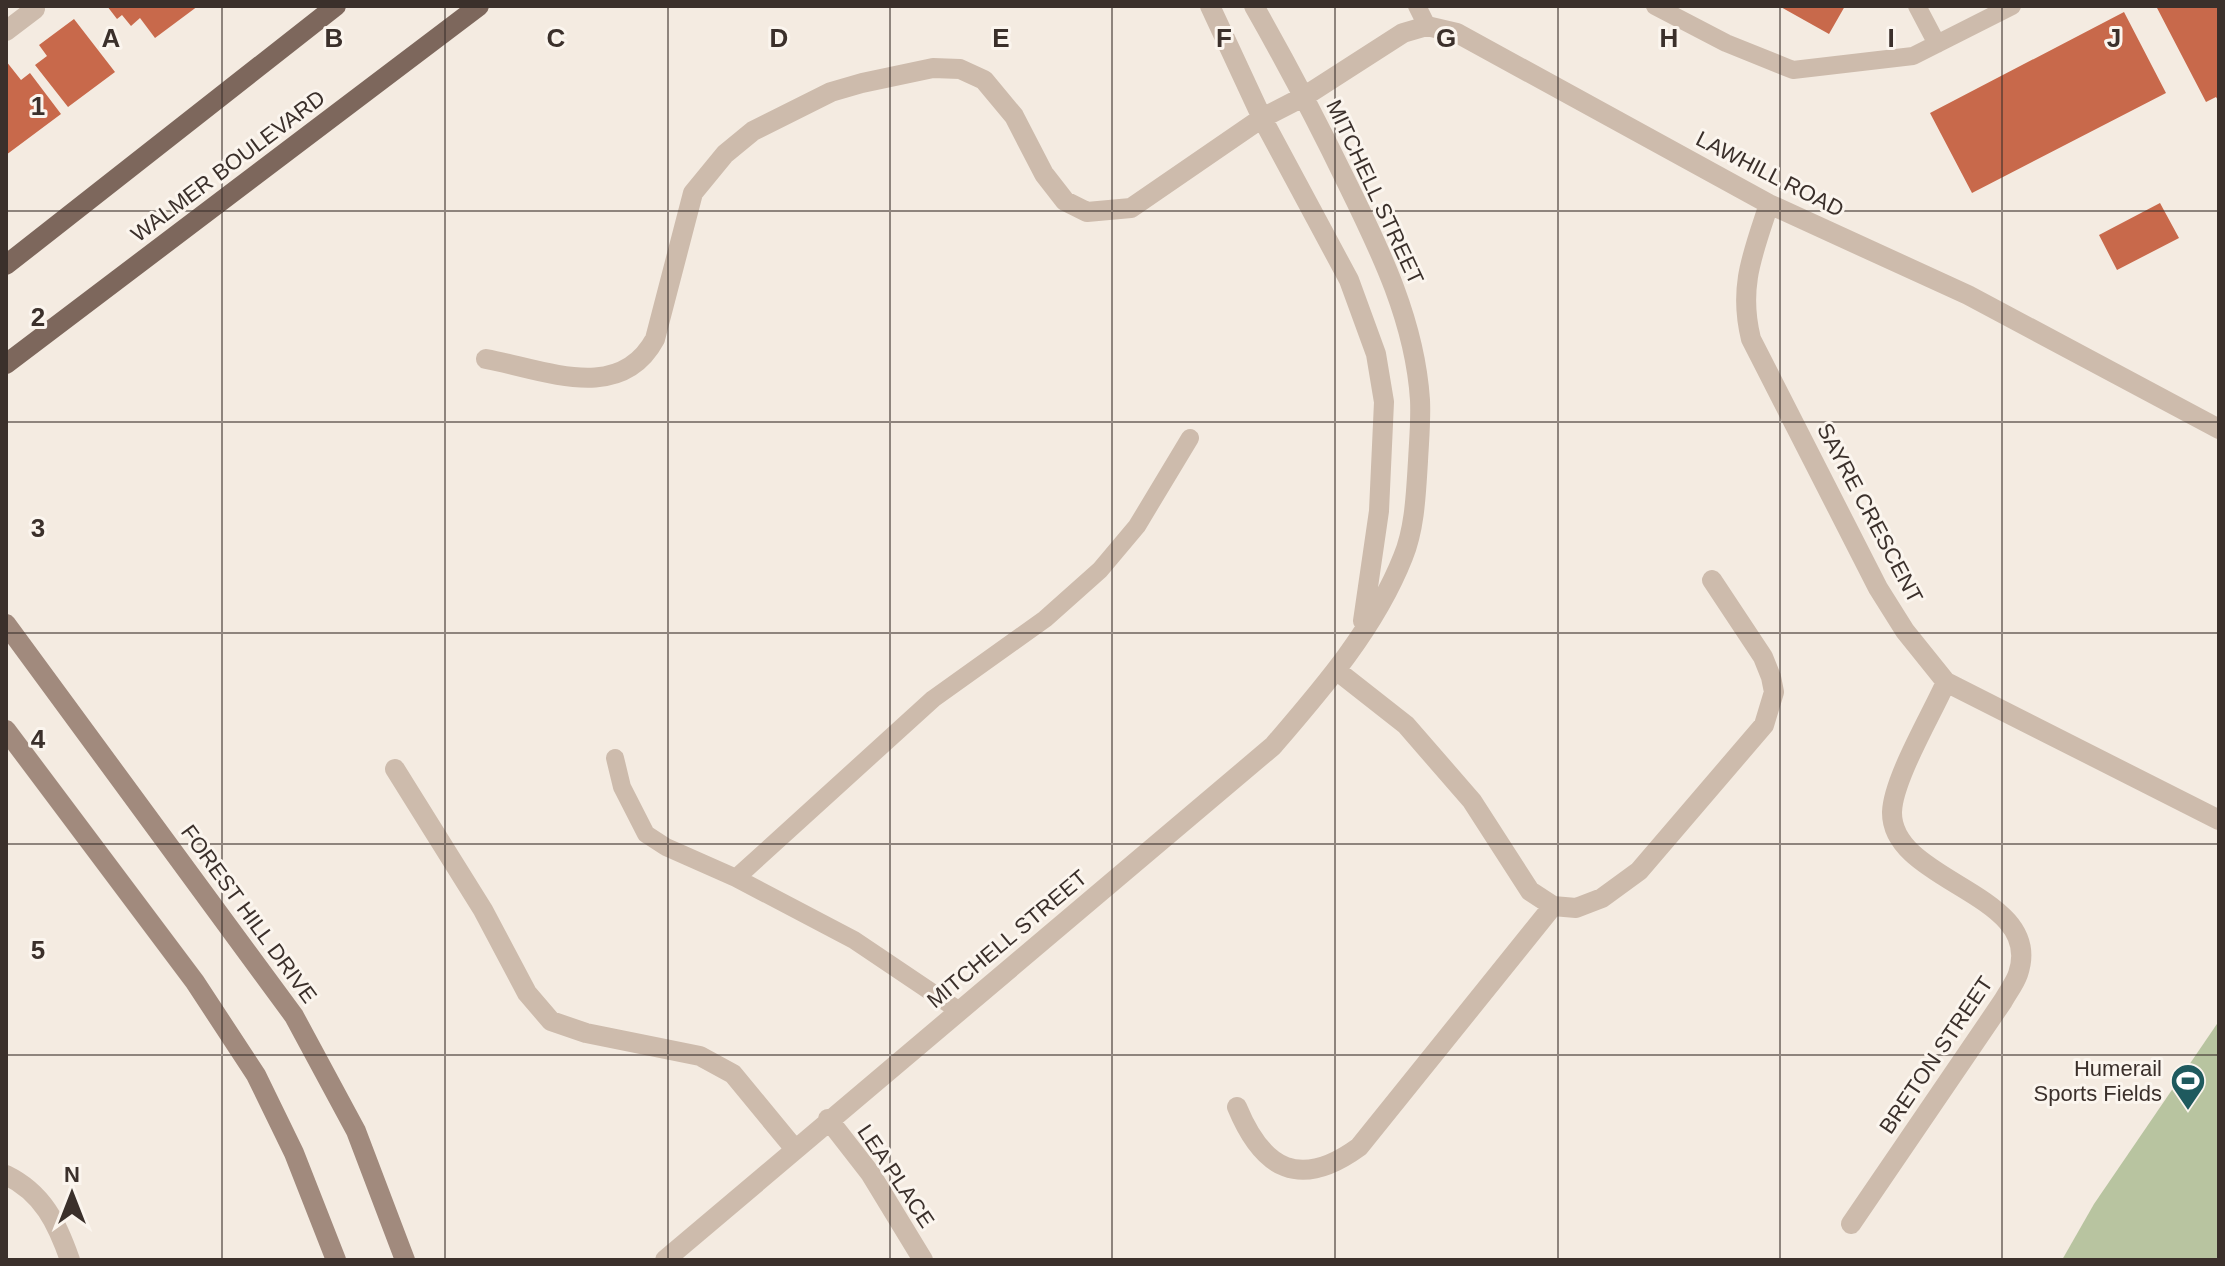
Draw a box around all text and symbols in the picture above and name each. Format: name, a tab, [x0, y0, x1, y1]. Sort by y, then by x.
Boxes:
text: A	[102, 23, 121, 53]
text: B	[325, 23, 343, 53]
text: C	[547, 23, 566, 53]
text: D	[770, 23, 788, 53]
text: E	[992, 23, 1010, 53]
text: F	[1216, 23, 1232, 53]
text: G	[1436, 23, 1456, 53]
text: H	[1660, 23, 1678, 53]
text: I	[1887, 23, 1895, 53]
text: J	[2107, 23, 2121, 53]
street label: WALMER BOULEVARD	[126, 85, 330, 247]
text: 1	[31, 91, 45, 121]
street label: MITCHELL STREET	[1321, 96, 1429, 288]
street label: LAWHILL ROAD	[1692, 126, 1848, 222]
text: 2	[31, 302, 45, 332]
street label: SAYRE CRESCENT	[1812, 419, 1928, 607]
text: 3	[31, 513, 45, 543]
text: 4	[31, 724, 46, 754]
street label: FOREST HILL DRIVE	[176, 820, 322, 1008]
street label: MITCHELL STREET	[922, 865, 1092, 1013]
text: 5	[31, 935, 45, 965]
street label: BRETON STREET	[1874, 972, 1998, 1138]
place label: Humerail Sports Fields	[2034, 1056, 2162, 1106]
sports icon: Humerail Sports Fields	[2169, 1062, 2207, 1112]
street label: LEA PLACE	[852, 1120, 940, 1232]
north arrow	[32, 1154, 112, 1234]
text: N	[64, 1162, 80, 1187]

